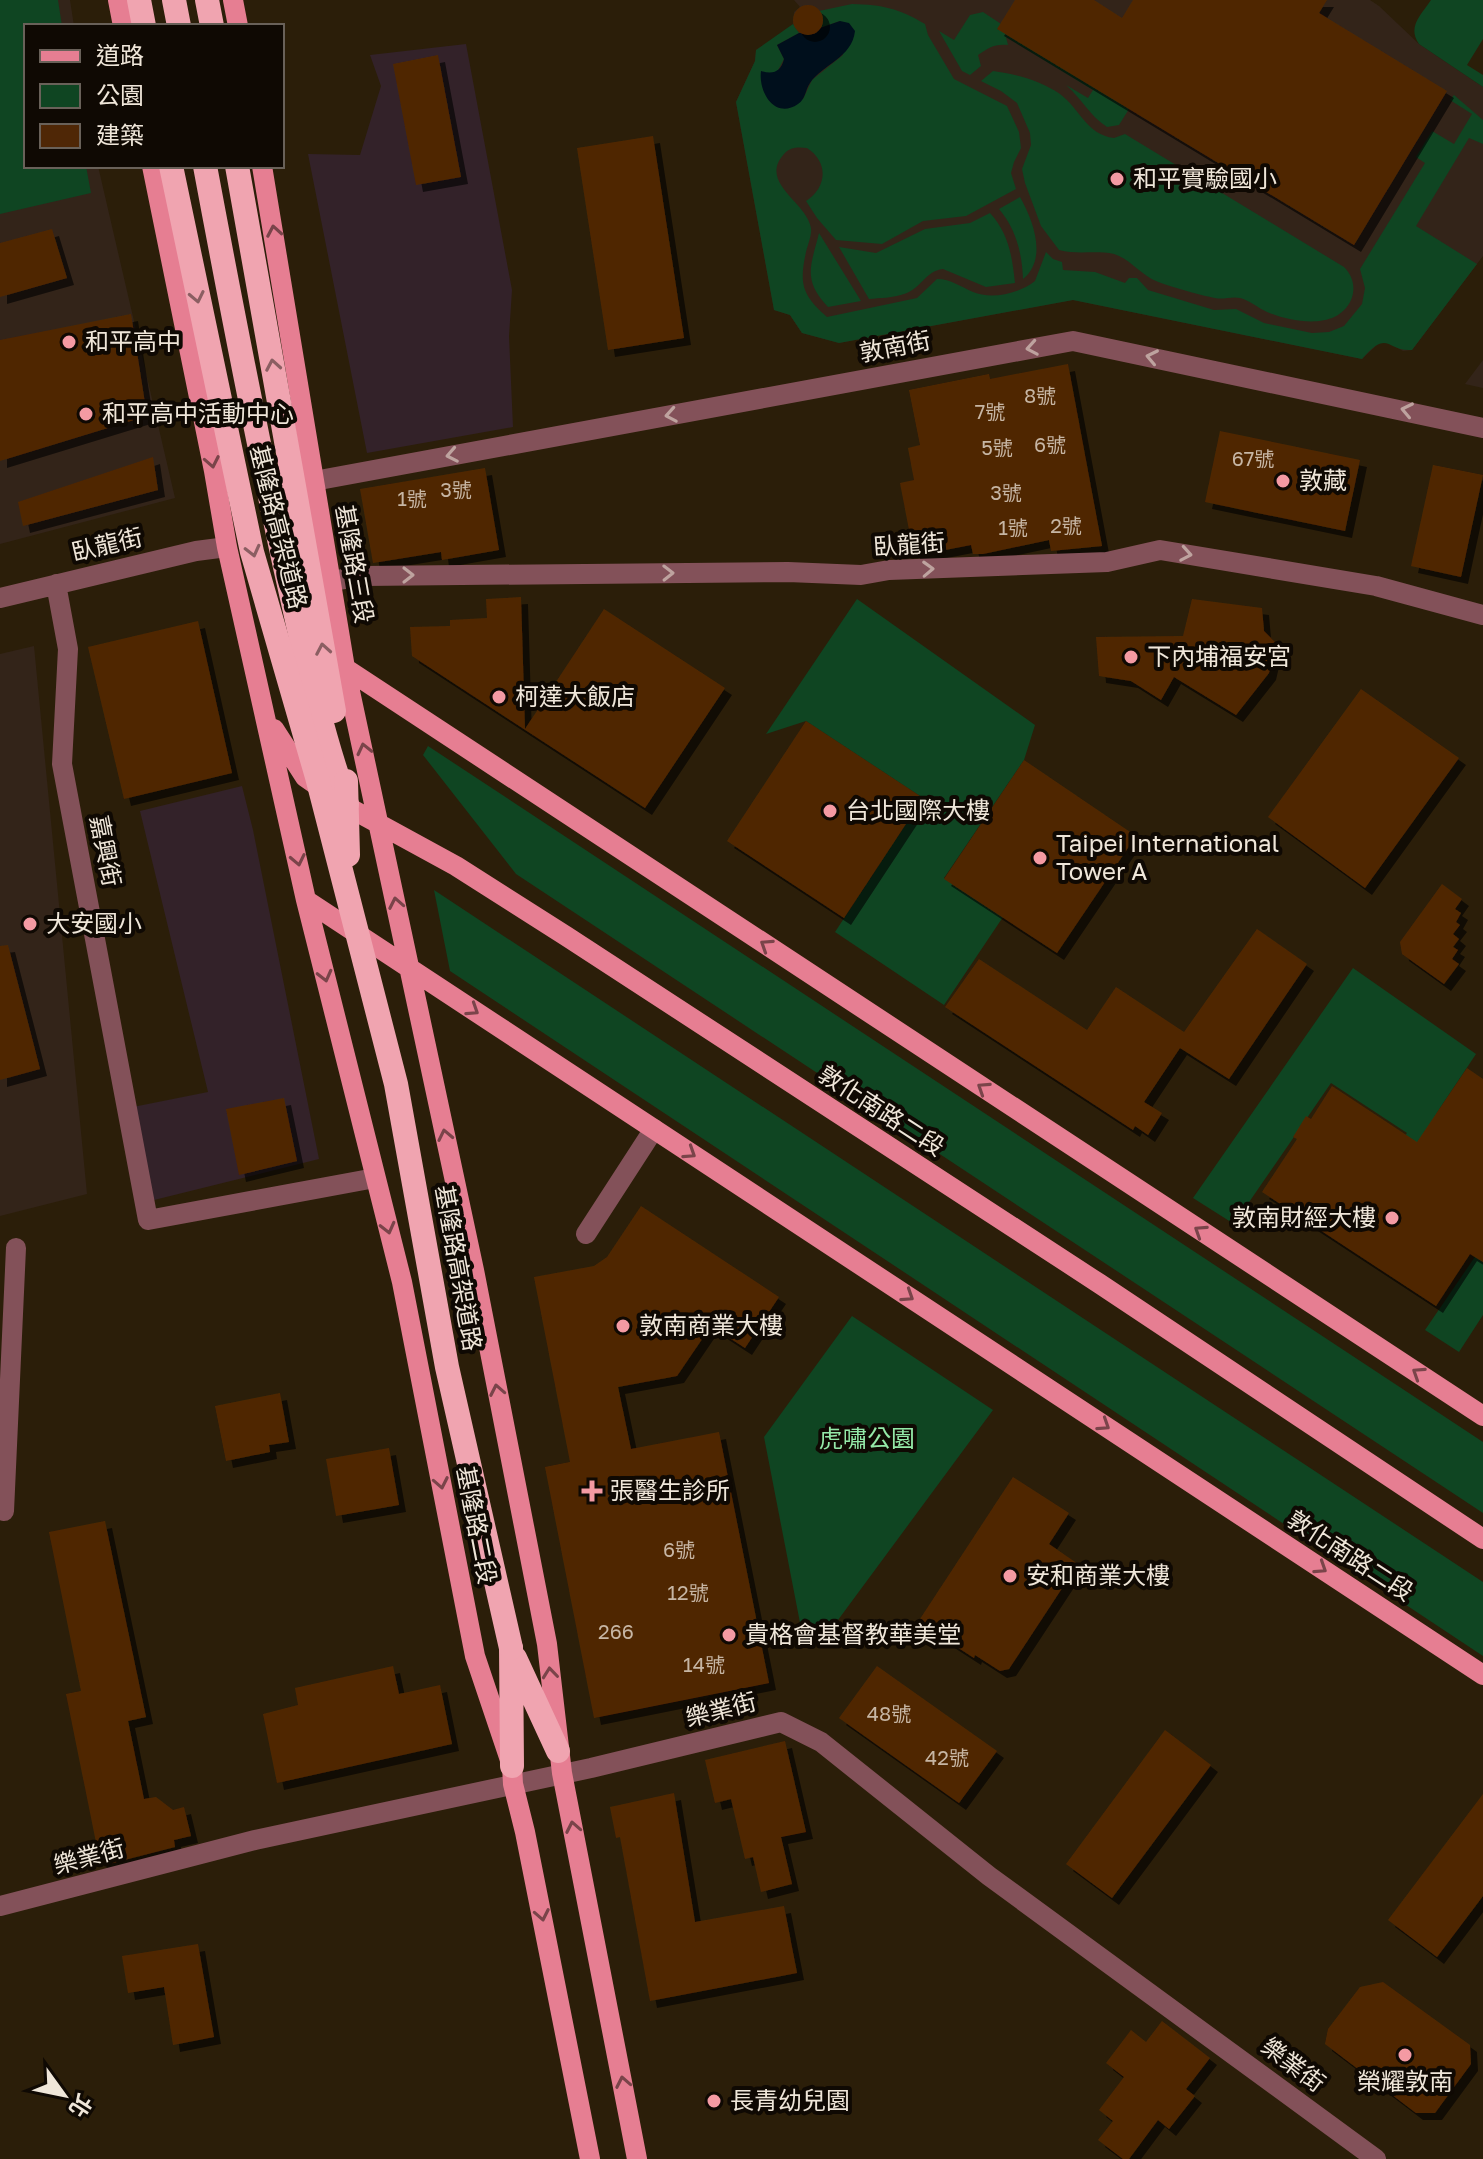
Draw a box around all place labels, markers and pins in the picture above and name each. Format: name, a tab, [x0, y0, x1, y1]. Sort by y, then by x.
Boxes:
place label: 和平實驗國小	[1133, 163, 1277, 192]
marker: 和平實驗國小	[1108, 170, 1126, 188]
place label: 和平高中	[85, 326, 181, 355]
marker: 和平高中	[60, 333, 78, 351]
place label: 和平高中活動中心	[102, 398, 294, 427]
marker: 和平高中活動中心	[77, 405, 95, 423]
place label: 敦藏	[1299, 465, 1347, 494]
marker: 敦藏	[1274, 472, 1292, 490]
place label: 下內埔福安宮	[1147, 641, 1291, 670]
marker: 下內埔福安宮	[1122, 648, 1140, 666]
place label: 柯達大飯店	[515, 681, 635, 710]
marker: 柯達大飯店	[490, 688, 508, 706]
place label: 台北國際大樓	[846, 795, 990, 824]
marker: 台北國際大樓	[821, 802, 839, 820]
place label: Taipei International Tower A	[1056, 828, 1279, 885]
marker: Taipei International Tower A	[1031, 849, 1049, 867]
place label: 大安國小	[46, 908, 142, 937]
marker: 大安國小	[21, 915, 39, 933]
place label: 敦南財經大樓	[1232, 1202, 1376, 1231]
marker: 敦南財經大樓	[1383, 1209, 1401, 1227]
place label: 敦南商業大樓	[639, 1310, 783, 1339]
marker: 敦南商業大樓	[614, 1317, 632, 1335]
place label: 張醫生診所	[610, 1475, 730, 1504]
marker: 張醫生診所	[581, 1480, 603, 1502]
place label: 安和商業大樓	[1026, 1560, 1170, 1589]
marker: 安和商業大樓	[1001, 1567, 1019, 1585]
place label: 貴格會基督教華美堂	[745, 1619, 961, 1648]
marker: 貴格會基督教華美堂	[720, 1626, 738, 1644]
marker: 榮耀敦南	[1396, 2046, 1414, 2064]
place label: 榮耀敦南	[1357, 2066, 1453, 2095]
place label: 長青幼兒園	[730, 2085, 850, 2114]
marker: 長青幼兒園	[705, 2092, 723, 2110]

